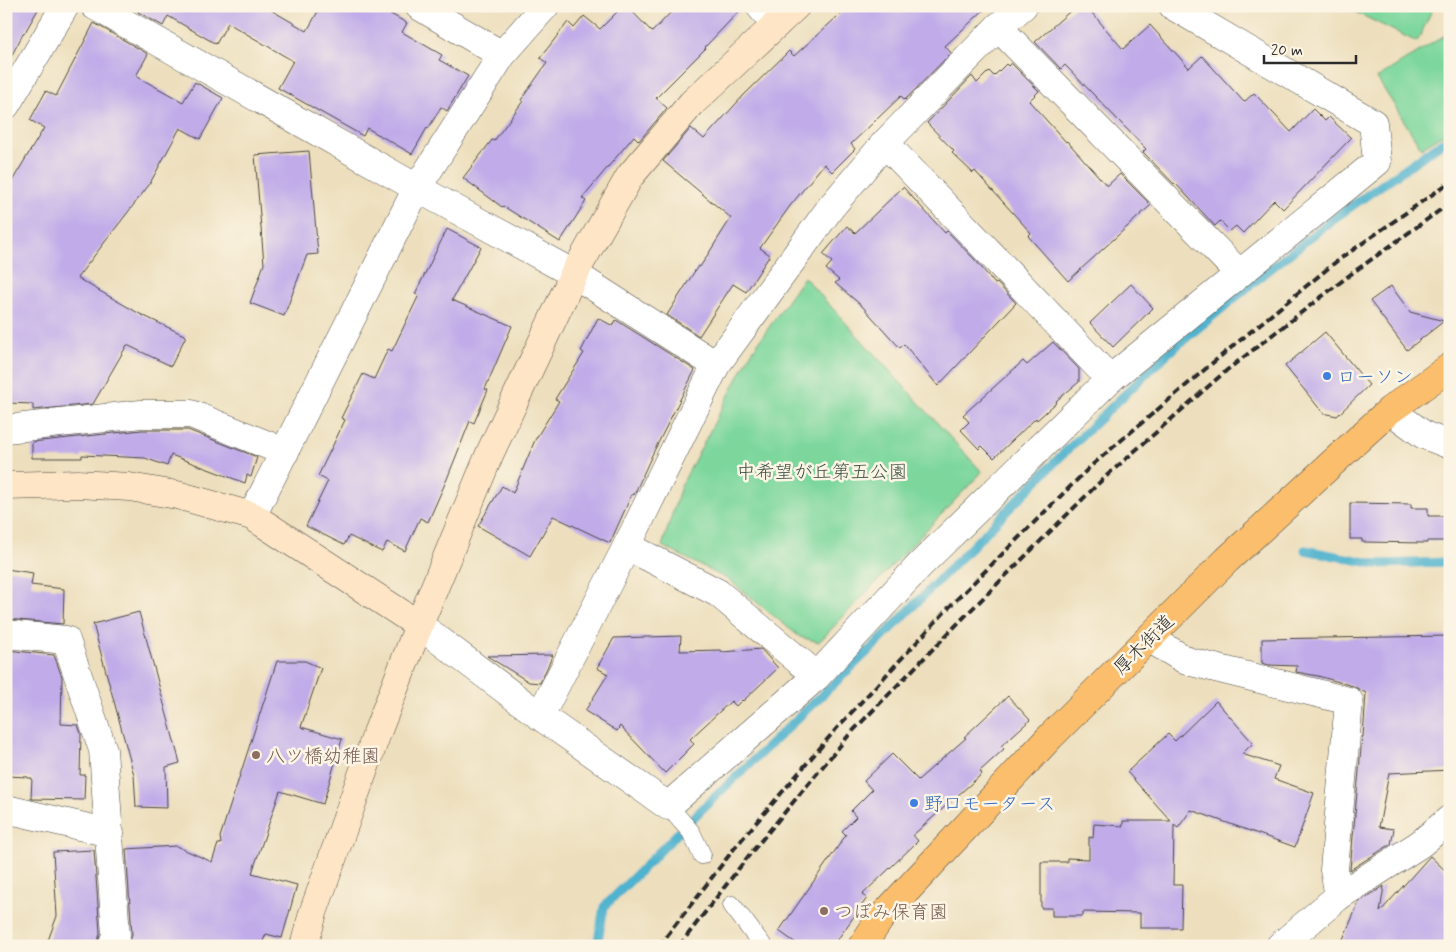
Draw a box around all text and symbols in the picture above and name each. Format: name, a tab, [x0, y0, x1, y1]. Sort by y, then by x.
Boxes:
scale bar	[1264, 32, 1356, 64]
text: 20 m	[1271, 41, 1303, 61]
place label: ローソン	[1337, 365, 1413, 390]
marker: ローソン	[1321, 370, 1333, 382]
park label: 中希望が丘第五公園	[736, 460, 908, 485]
street label: 厚木街道	[1108, 609, 1180, 681]
place label: 八ツ橋幼稚園	[266, 744, 380, 769]
marker: 八ツ橋幼稚園	[250, 749, 262, 761]
place label: 野口モータース	[924, 792, 1055, 817]
marker: 野口モータース	[908, 797, 920, 809]
place label: つぼみ保育園	[834, 900, 948, 925]
marker: つぼみ保育園	[818, 905, 830, 917]

